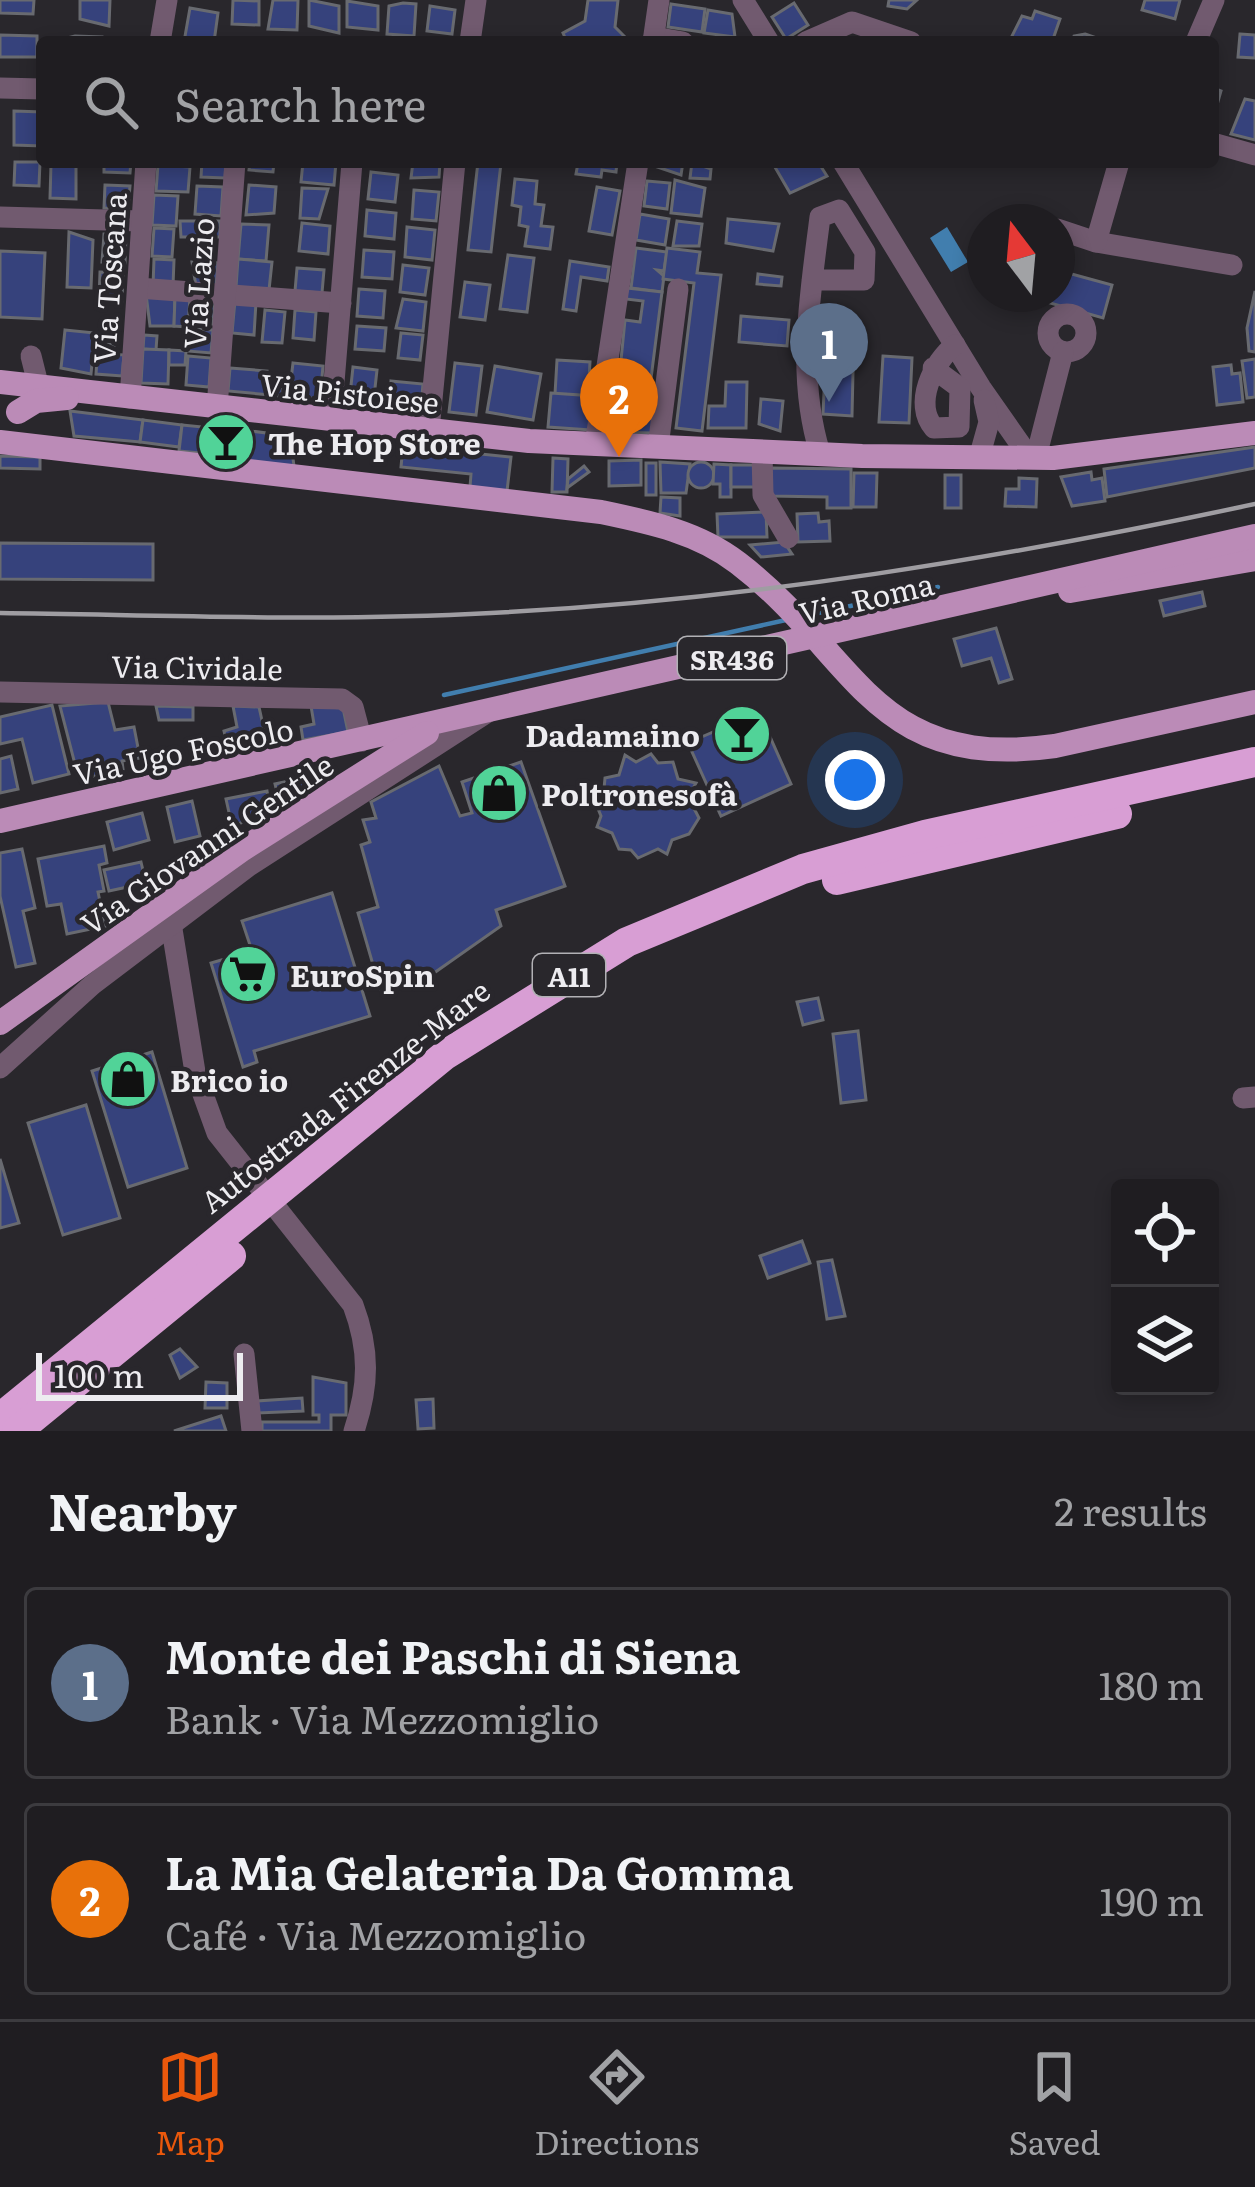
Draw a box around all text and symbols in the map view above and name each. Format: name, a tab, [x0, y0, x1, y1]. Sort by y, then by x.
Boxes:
search box	[36, 36, 1219, 168]
icon: search	[78, 69, 144, 135]
text: Search here	[174, 69, 426, 136]
street label: Via Toscana	[80, 190, 136, 365]
north arrow	[967, 204, 1075, 312]
street label: Via Lazio	[170, 216, 224, 350]
pin: 1	[790, 303, 868, 402]
pin: 2	[580, 358, 658, 457]
street label: Via Pistoiese	[259, 361, 441, 423]
bar icon: The Hop Store	[195, 411, 257, 473]
place label: The Hop Store	[268, 420, 481, 464]
street label: Via Roma	[794, 560, 939, 634]
road number: SR436	[678, 637, 786, 679]
street label: Via Cividale	[111, 643, 283, 689]
bar icon: Dadamaino	[711, 703, 773, 765]
street label: Via Ugo Foscolo	[69, 705, 297, 795]
place label: Dadamaino	[525, 712, 700, 756]
street label: Via Giovanni Gentile	[71, 742, 341, 944]
your location	[825, 750, 885, 810]
shop icon: Poltronesofà	[468, 762, 530, 824]
place label: Poltronesofà	[541, 771, 738, 815]
supermarket icon: EuroSpin	[217, 943, 279, 1005]
place label: EuroSpin	[290, 952, 435, 996]
road number: A11	[533, 954, 605, 996]
street label: Autostrada Firenze-Mare	[190, 968, 498, 1222]
shop icon: Brico io	[97, 1048, 159, 1110]
place label: Brico io	[170, 1057, 288, 1101]
map controls	[1111, 1179, 1219, 1395]
button: locate	[1111, 1179, 1219, 1287]
button: layers	[1111, 1287, 1219, 1395]
scale bar	[36, 1347, 243, 1400]
text: 100 m	[54, 1349, 144, 1398]
text: Nearby	[48, 1471, 237, 1547]
text: 2 results	[1054, 1480, 1207, 1538]
text: Monte dei Paschi di Siena	[165, 1621, 740, 1688]
text: 1	[82, 1654, 98, 1712]
text: 180 m	[1098, 1654, 1204, 1712]
text: Bank · Via Mezzomiglio	[165, 1688, 599, 1746]
text: La Mia Gelateria Da Gomma	[165, 1837, 793, 1904]
text: 2	[80, 1870, 100, 1928]
text: 190 m	[1100, 1870, 1204, 1928]
text: Café · Via Mezzomiglio	[165, 1904, 586, 1962]
tab: Map	[155, 2044, 225, 2165]
tab: Directions	[534, 2044, 699, 2165]
tab: Saved	[1008, 2044, 1100, 2165]

